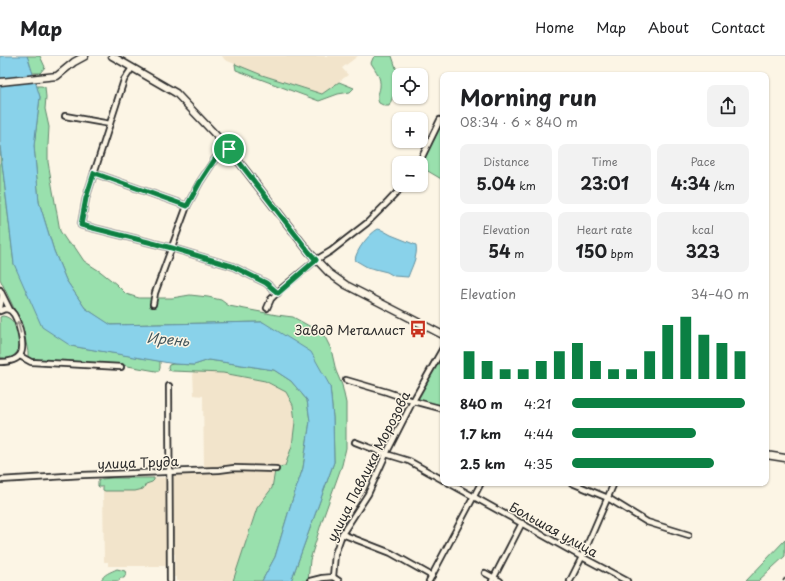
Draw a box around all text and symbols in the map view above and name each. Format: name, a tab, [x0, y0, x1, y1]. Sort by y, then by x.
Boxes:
text: Map	[20, 14, 62, 42]
text: Home	[535, 17, 574, 38]
text: Map	[596, 17, 626, 38]
text: About	[648, 17, 689, 38]
text: Contact	[711, 17, 765, 38]
map controls	[392, 68, 428, 192]
button: locate	[392, 68, 428, 104]
text: Morning run	[460, 80, 597, 113]
button: share	[707, 85, 749, 127]
button: +	[392, 112, 428, 148]
text: 08:34 · 6 × 840 m	[460, 112, 578, 131]
pin	[212, 132, 246, 166]
icon: arrive	[218, 138, 240, 160]
text: Distance	[483, 153, 529, 170]
text: Time	[591, 153, 617, 170]
text: Pace	[690, 153, 715, 170]
button: −	[392, 156, 428, 192]
text: 5.04	[477, 170, 516, 196]
text: 23:01	[580, 170, 629, 196]
text: 4:34	[671, 170, 710, 196]
text: km	[516, 177, 536, 194]
text: /km	[710, 177, 735, 194]
text: Elevation	[482, 221, 530, 238]
text: Heart rate	[577, 221, 632, 238]
text: kcal	[692, 221, 714, 238]
text: 54	[488, 238, 511, 264]
text: 150	[576, 238, 607, 264]
text: 323	[686, 238, 720, 264]
text: m	[511, 245, 524, 262]
text: bpm	[607, 245, 633, 262]
text: Elevation	[460, 284, 516, 303]
text: 34–40 m	[691, 284, 749, 303]
bus stop icon: Завод Металлист	[408, 319, 428, 339]
place label: Завод Металлист	[295, 320, 406, 339]
one-way arrow	[15, 321, 22, 334]
water label: Ирень	[146, 327, 191, 351]
street label: улица Павлика Морозова	[322, 387, 415, 544]
text: 840 m	[460, 394, 503, 413]
text: 4:21	[524, 394, 551, 413]
text: 1.7 km	[460, 424, 501, 443]
text: 4:44	[524, 424, 554, 443]
street label: улица Труда	[97, 451, 180, 473]
text: 2.5 km	[460, 454, 505, 473]
text: 4:35	[524, 454, 553, 473]
street label: Большая улица	[506, 497, 602, 562]

